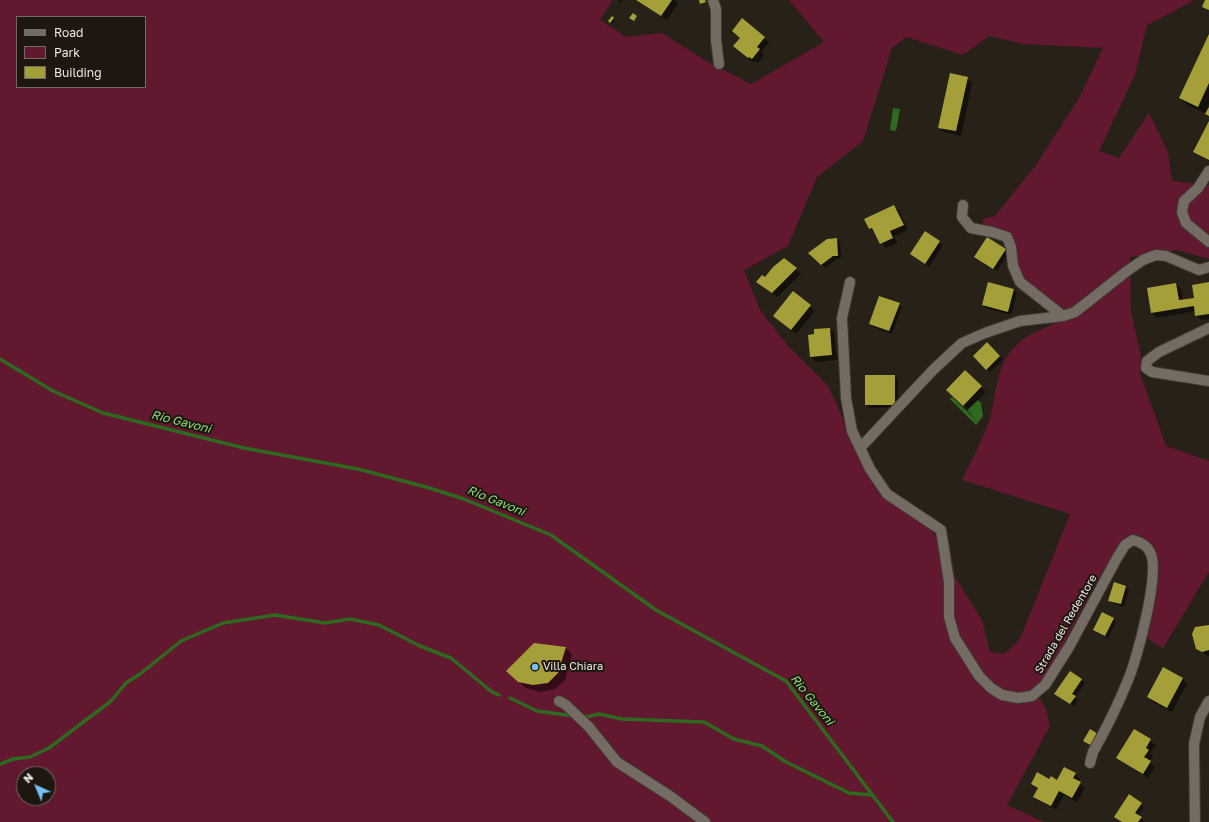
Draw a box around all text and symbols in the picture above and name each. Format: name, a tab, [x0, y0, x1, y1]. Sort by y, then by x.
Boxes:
legend	[16, 16, 146, 88]
text: Road	[54, 25, 83, 40]
text: Park	[54, 45, 80, 60]
text: Building	[54, 65, 102, 80]
water label: Rio Gavoni	[150, 408, 212, 436]
water label: Rio Gavoni	[465, 483, 527, 519]
street label: Strada del Redentore	[1032, 572, 1100, 676]
place label: Villa Chiara	[543, 660, 603, 674]
marker: Villa Chiara	[530, 662, 540, 672]
water label: Rio Gavoni	[787, 672, 837, 728]
north arrow	[16, 766, 56, 806]
text: N	[20, 770, 36, 785]

